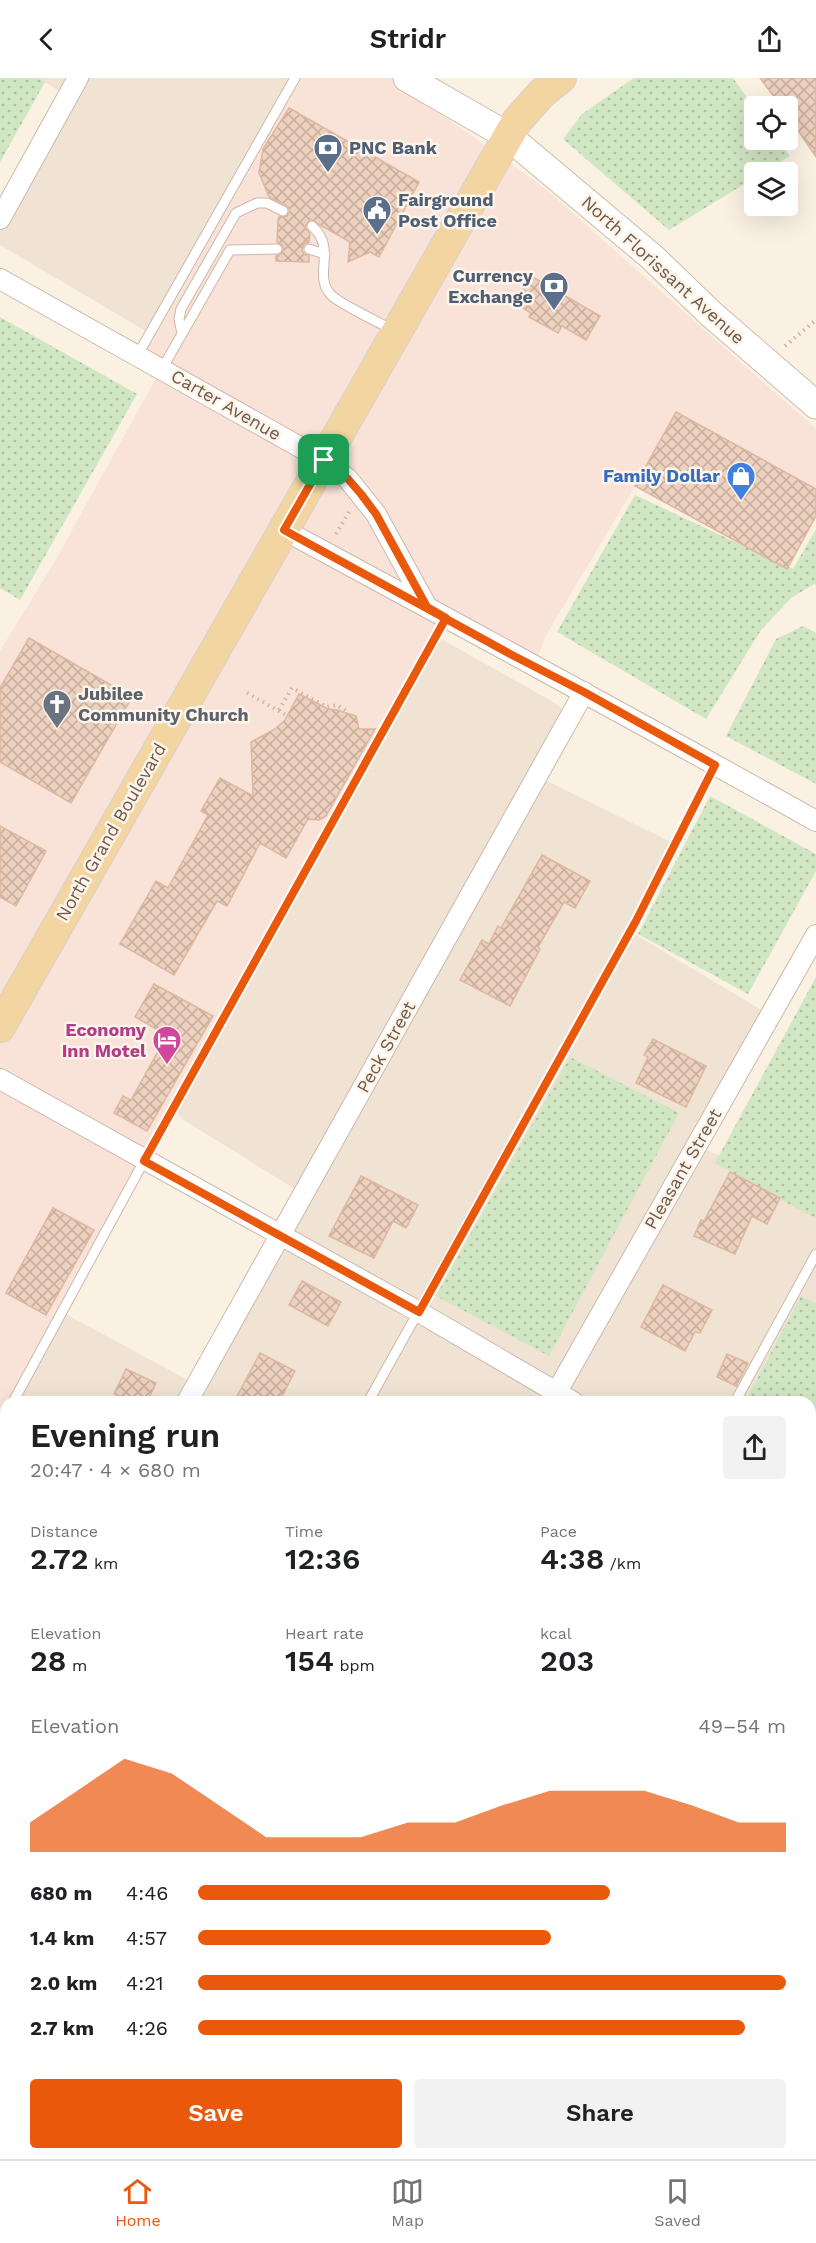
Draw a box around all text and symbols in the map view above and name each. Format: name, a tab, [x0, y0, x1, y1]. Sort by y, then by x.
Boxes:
icon: back	[30, 23, 63, 56]
text: Stridr	[370, 23, 446, 55]
icon: share	[753, 23, 786, 56]
map controls	[744, 96, 798, 216]
button: locate	[744, 96, 798, 150]
bank icon: PNC Bank	[312, 132, 344, 174]
place label: PNC Bank	[349, 137, 438, 158]
button: layers	[744, 162, 798, 216]
place label: Fairground Post Office	[398, 189, 497, 231]
street label: North Florissant Avenue	[578, 191, 749, 348]
public building icon: Fairground Post Office	[361, 194, 393, 236]
place label: Currency Exchange	[448, 265, 534, 307]
bank icon: Currency Exchange	[538, 270, 570, 312]
street label: Carter Avenue	[168, 365, 285, 444]
pin	[298, 434, 349, 485]
icon: arrive	[307, 443, 340, 476]
shop icon: Family Dollar	[725, 460, 757, 502]
place label: Family Dollar	[603, 465, 720, 486]
place label: Jubilee Community Church	[78, 683, 249, 725]
church icon: Jubilee Community Church	[41, 688, 73, 730]
street label: North Grand Boulevard	[51, 739, 170, 924]
street label: Peck Street	[352, 997, 420, 1096]
place label: Economy Inn Motel	[62, 1019, 147, 1061]
hotel icon: Economy Inn Motel	[151, 1024, 183, 1066]
street label: Pleasant Street	[640, 1104, 726, 1233]
text: Evening run	[30, 1416, 220, 1455]
button: share	[723, 1416, 786, 1479]
text: 20:47 · 4 × 680 m	[30, 1458, 201, 1482]
text: Distance	[30, 1522, 98, 1541]
text: Time	[285, 1522, 323, 1541]
text: Pace	[540, 1522, 577, 1541]
text: 2.72	[30, 1541, 89, 1576]
text: 12:36	[285, 1541, 360, 1576]
text: 4:38	[540, 1541, 604, 1576]
text: km	[89, 1554, 118, 1573]
text: /km	[604, 1554, 641, 1573]
text: Elevation	[30, 1624, 101, 1643]
text: Heart rate	[285, 1624, 364, 1643]
text: kcal	[540, 1624, 572, 1643]
text: 28	[30, 1643, 66, 1678]
text: 154	[285, 1643, 334, 1678]
text: 203	[540, 1643, 594, 1678]
text: m	[66, 1656, 87, 1675]
text: bpm	[334, 1656, 375, 1675]
text: Elevation	[30, 1714, 119, 1738]
text: 49–54 m	[698, 1714, 786, 1738]
text: 680 m	[30, 1881, 92, 1905]
text: 4:46	[126, 1881, 169, 1905]
text: 1.4 km	[30, 1926, 94, 1950]
text: 4:57	[126, 1926, 167, 1950]
text: 2.0 km	[30, 1971, 97, 1995]
text: 4:21	[126, 1971, 164, 1995]
text: 2.7 km	[30, 2016, 94, 2040]
text: 4:26	[126, 2016, 168, 2040]
button: Save	[30, 2079, 402, 2148]
button: Share	[414, 2079, 786, 2148]
tab: Home	[115, 2175, 161, 2230]
tab: Map	[391, 2175, 424, 2230]
tab: Saved	[654, 2175, 701, 2230]

